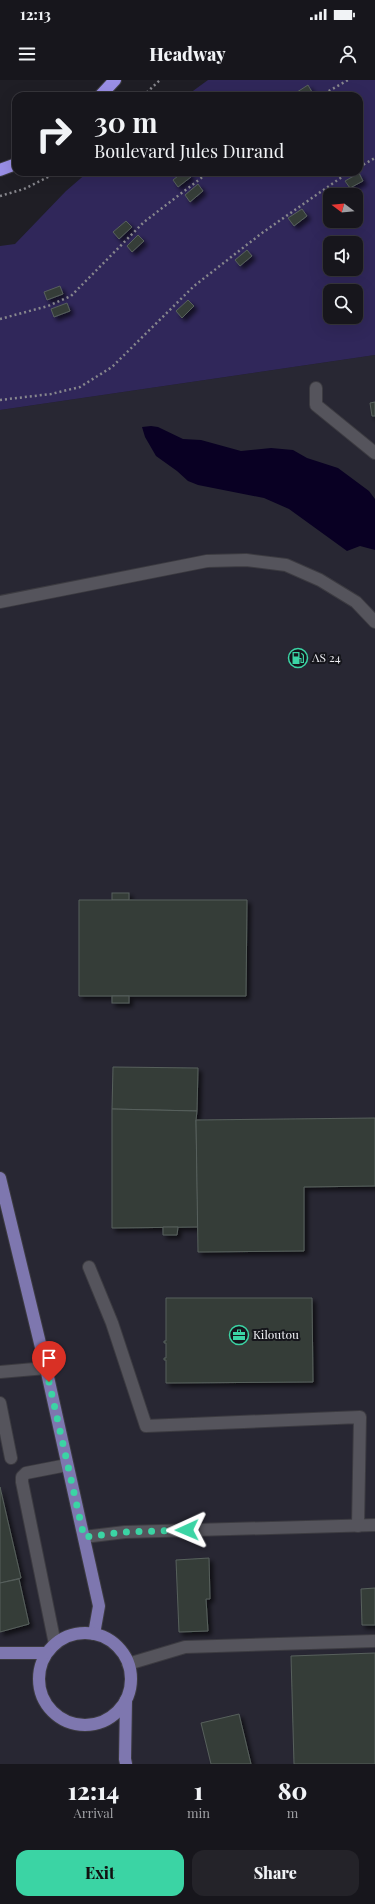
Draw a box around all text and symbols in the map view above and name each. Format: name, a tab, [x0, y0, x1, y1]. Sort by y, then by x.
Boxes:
text: 12:13	[20, 4, 51, 24]
text: Headway	[149, 42, 226, 66]
icon: menu	[16, 43, 38, 65]
icon: person	[337, 43, 359, 65]
text: 30 m	[94, 103, 158, 140]
icon: right	[28, 108, 80, 160]
text: Boulevard Jules Durand	[94, 139, 284, 163]
north arrow	[323, 188, 363, 228]
map controls	[323, 188, 363, 324]
button: sound	[323, 236, 363, 276]
button: search	[323, 284, 363, 324]
fuel station icon: AS 24	[287, 647, 309, 669]
place label: AS 24	[311, 649, 341, 665]
office icon: Kiloutou	[228, 1324, 250, 1346]
place label: Kiloutou	[253, 1326, 299, 1342]
pin	[32, 1341, 66, 1382]
icon: arrive	[38, 1347, 60, 1369]
position arrow	[166, 1509, 208, 1551]
text: 12:14	[68, 1774, 119, 1806]
text: 1	[194, 1774, 203, 1806]
text: 80	[278, 1774, 307, 1806]
text: Arrival	[73, 1804, 113, 1821]
text: min	[187, 1804, 210, 1821]
text: m	[287, 1804, 298, 1821]
button: Exit	[16, 1850, 184, 1896]
button: Share	[192, 1850, 359, 1896]

